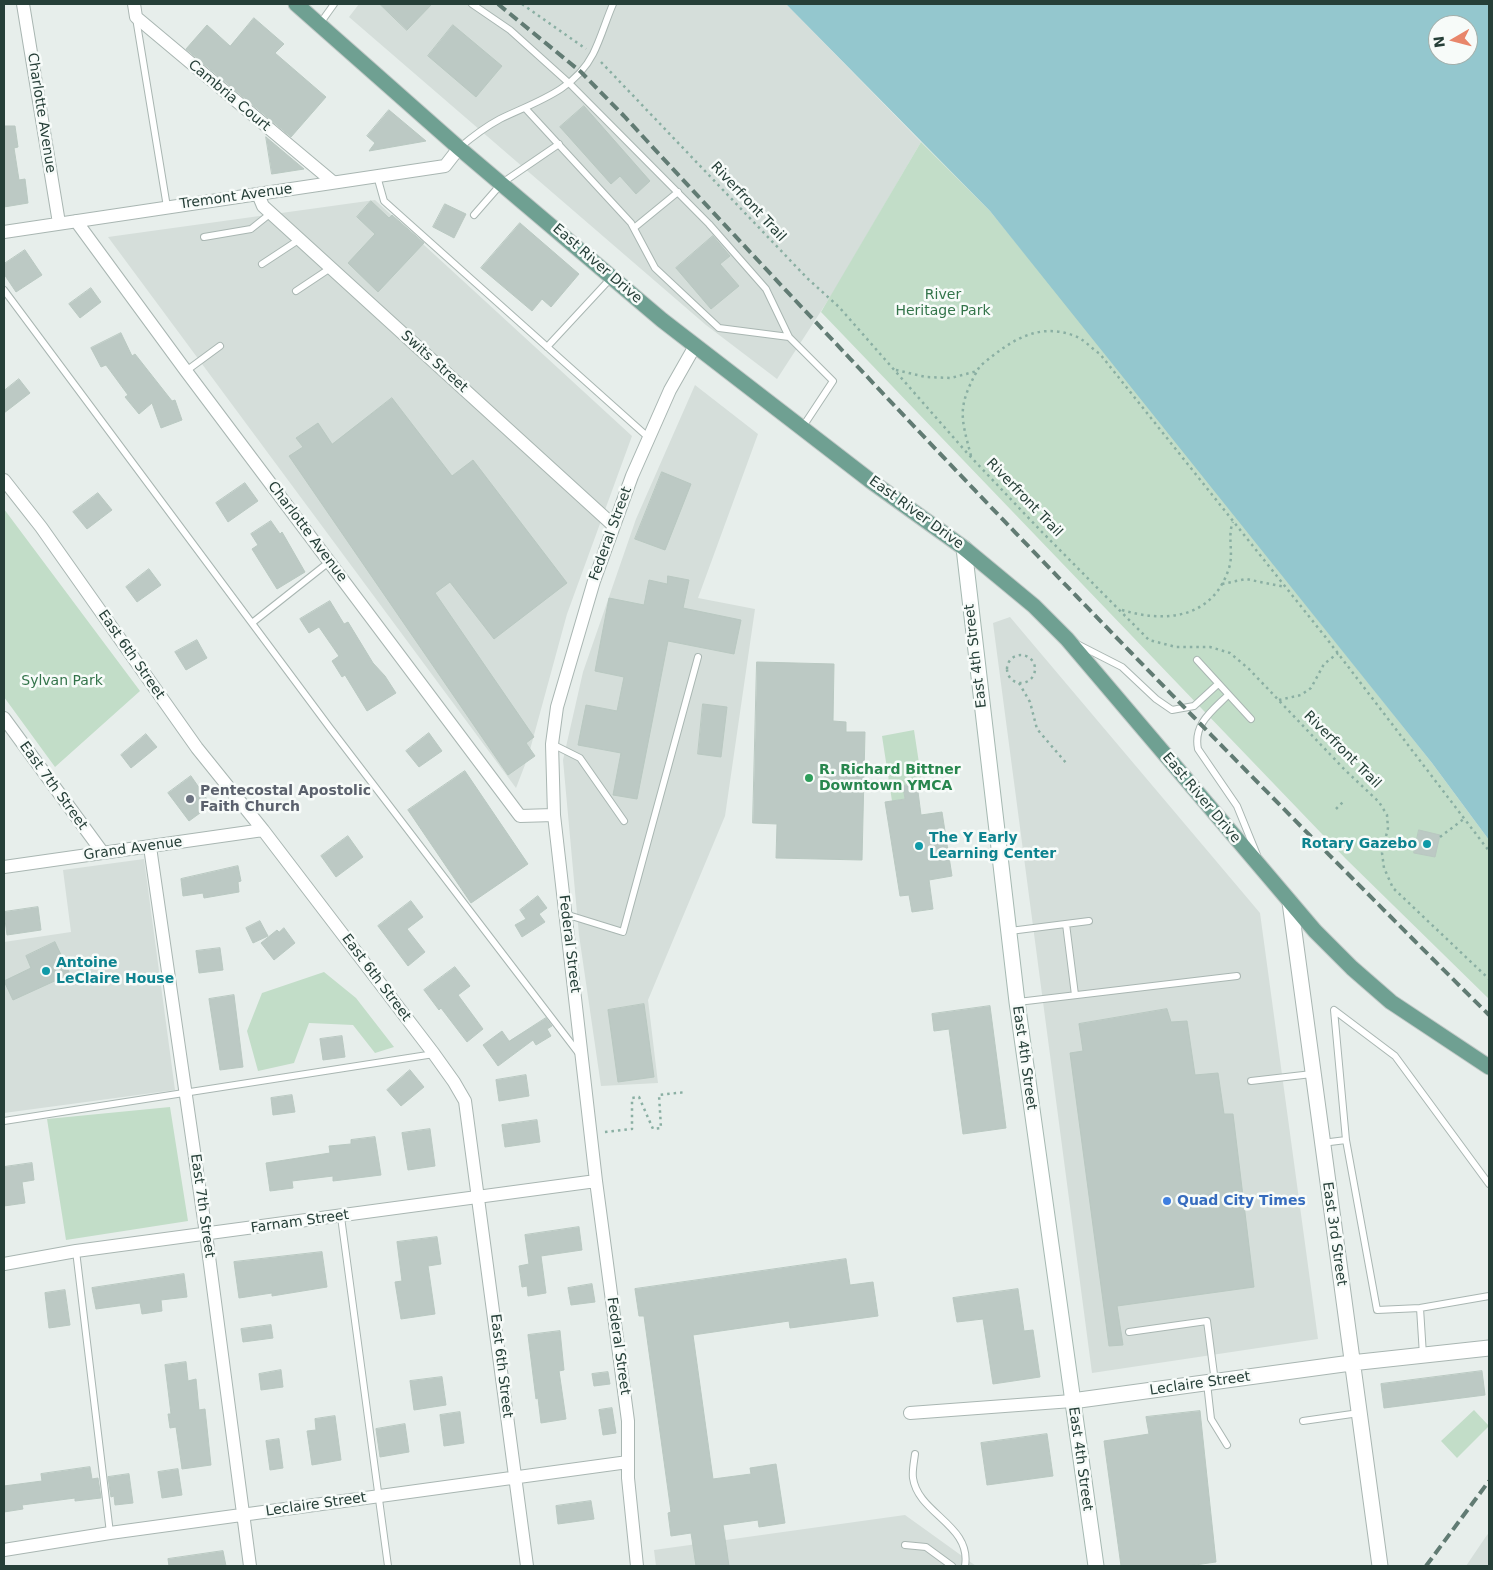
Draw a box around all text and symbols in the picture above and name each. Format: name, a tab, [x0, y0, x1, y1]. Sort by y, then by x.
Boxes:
north arrow	[1428, 15, 1478, 65]
text: N	[1430, 35, 1448, 49]
street label: Charlotte Avenue	[23, 52, 59, 174]
street label: Cambria Court	[185, 57, 273, 135]
street label: Riverfront Trail	[707, 159, 789, 245]
street label: Tremont Avenue	[179, 181, 293, 213]
street label: East River Drive	[549, 221, 645, 307]
park label: River Heritage Park	[895, 287, 991, 320]
street label: Swits Street	[397, 328, 471, 396]
street label: Riverfront Trail	[982, 455, 1066, 541]
street label: East River Drive	[865, 473, 967, 553]
street label: Charlotte Avenue	[264, 478, 350, 586]
street label: Federal Street	[586, 485, 636, 583]
street label: East 4th Street	[961, 603, 991, 709]
street label: East 6th Street	[94, 607, 168, 703]
park label: Sylvan Park	[21, 673, 103, 689]
street label: Riverfront Trail	[1300, 708, 1384, 792]
street label: East 7th Street	[15, 739, 91, 833]
street label: East River Drive	[1158, 749, 1244, 847]
place label: R. Richard Bittner Downtown YMCA	[819, 762, 961, 794]
marker: R. Richard Bittner Downtown YMCA	[803, 772, 815, 784]
place label: Pentecostal Apostolic Faith Church	[200, 783, 371, 816]
marker: Pentecostal Apostolic Faith Church	[184, 793, 196, 805]
place label: The Y Early Learning Center	[929, 830, 1056, 862]
street label: Grand Avenue	[83, 834, 183, 864]
place label: Rotary Gazebo	[1301, 836, 1417, 852]
marker: Rotary Gazebo	[1421, 838, 1433, 850]
marker: The Y Early Learning Center	[913, 840, 925, 852]
street label: Federal Street	[555, 894, 583, 994]
street label: East 6th Street	[338, 931, 414, 1025]
place label: Antoine LeClaire House	[56, 955, 174, 988]
marker: Antoine LeClaire House	[40, 965, 52, 977]
street label: East 4th Street	[1008, 1005, 1040, 1111]
street label: East 7th Street	[186, 1153, 218, 1259]
street label: East 3rd Street	[1318, 1181, 1350, 1287]
place label: Quad City Times	[1177, 1193, 1306, 1209]
marker: Quad City Times	[1161, 1195, 1173, 1207]
street label: Farnam Street	[250, 1207, 350, 1237]
street label: Federal Street	[603, 1296, 633, 1396]
street label: East 6th Street	[486, 1313, 516, 1419]
street label: Leclaire Street	[1149, 1369, 1251, 1399]
street label: East 4th Street	[1064, 1406, 1096, 1512]
street label: Leclaire Street	[265, 1490, 367, 1520]

